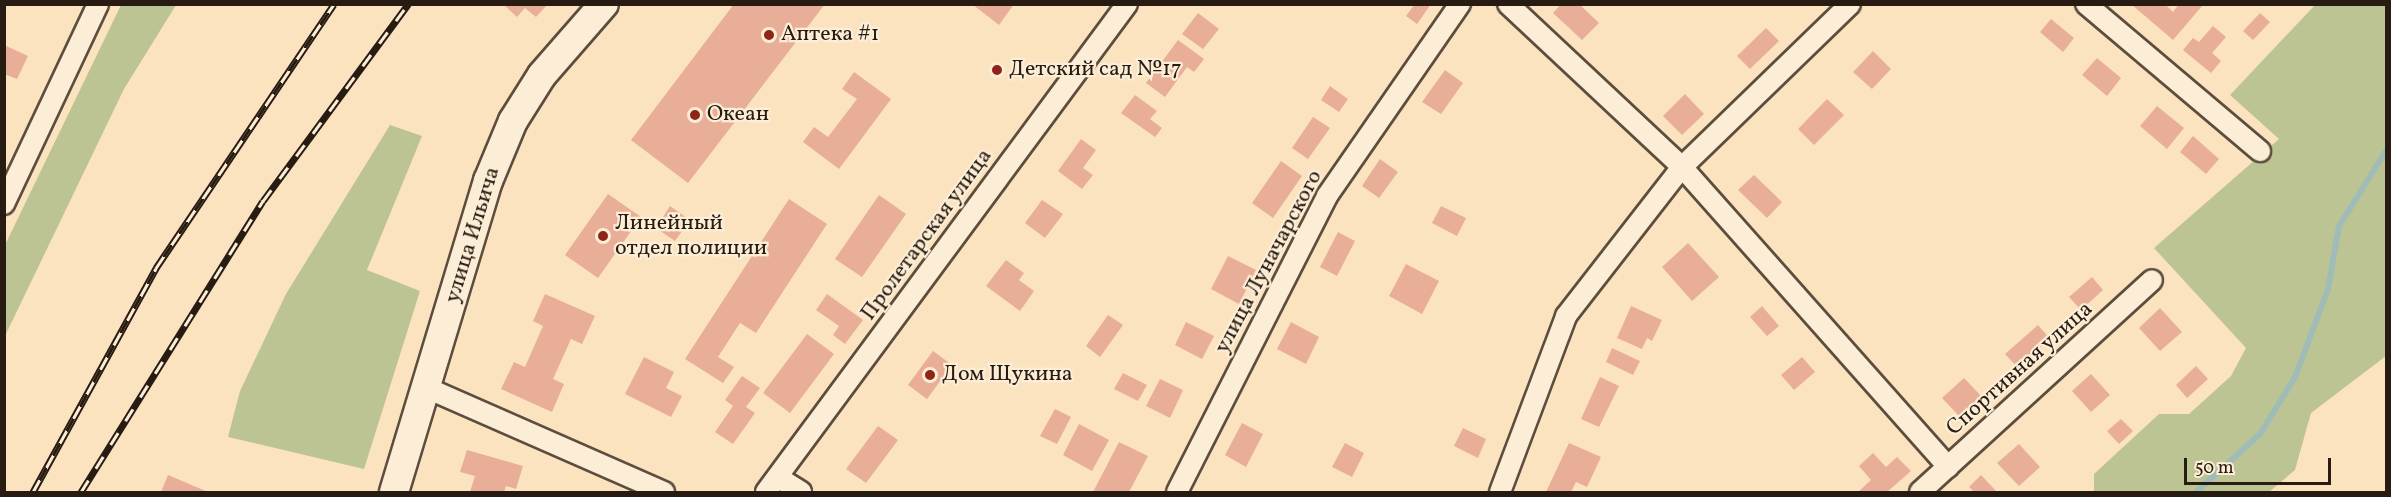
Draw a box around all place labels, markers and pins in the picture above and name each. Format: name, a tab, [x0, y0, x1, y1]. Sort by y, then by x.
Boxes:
place label: Аптека #1	[781, 22, 879, 48]
marker: Аптека #1	[762, 28, 776, 42]
place label: Детский сад №17	[1009, 57, 1182, 83]
marker: Детский сад №17	[990, 63, 1004, 77]
place label: Океан	[707, 102, 769, 128]
marker: Океан	[688, 108, 702, 122]
place label: Линейный отдел полиции	[615, 210, 767, 262]
marker: Линейный отдел полиции	[596, 229, 610, 243]
place label: Дом Щукина	[942, 362, 1073, 388]
marker: Дом Щукина	[923, 368, 937, 382]

